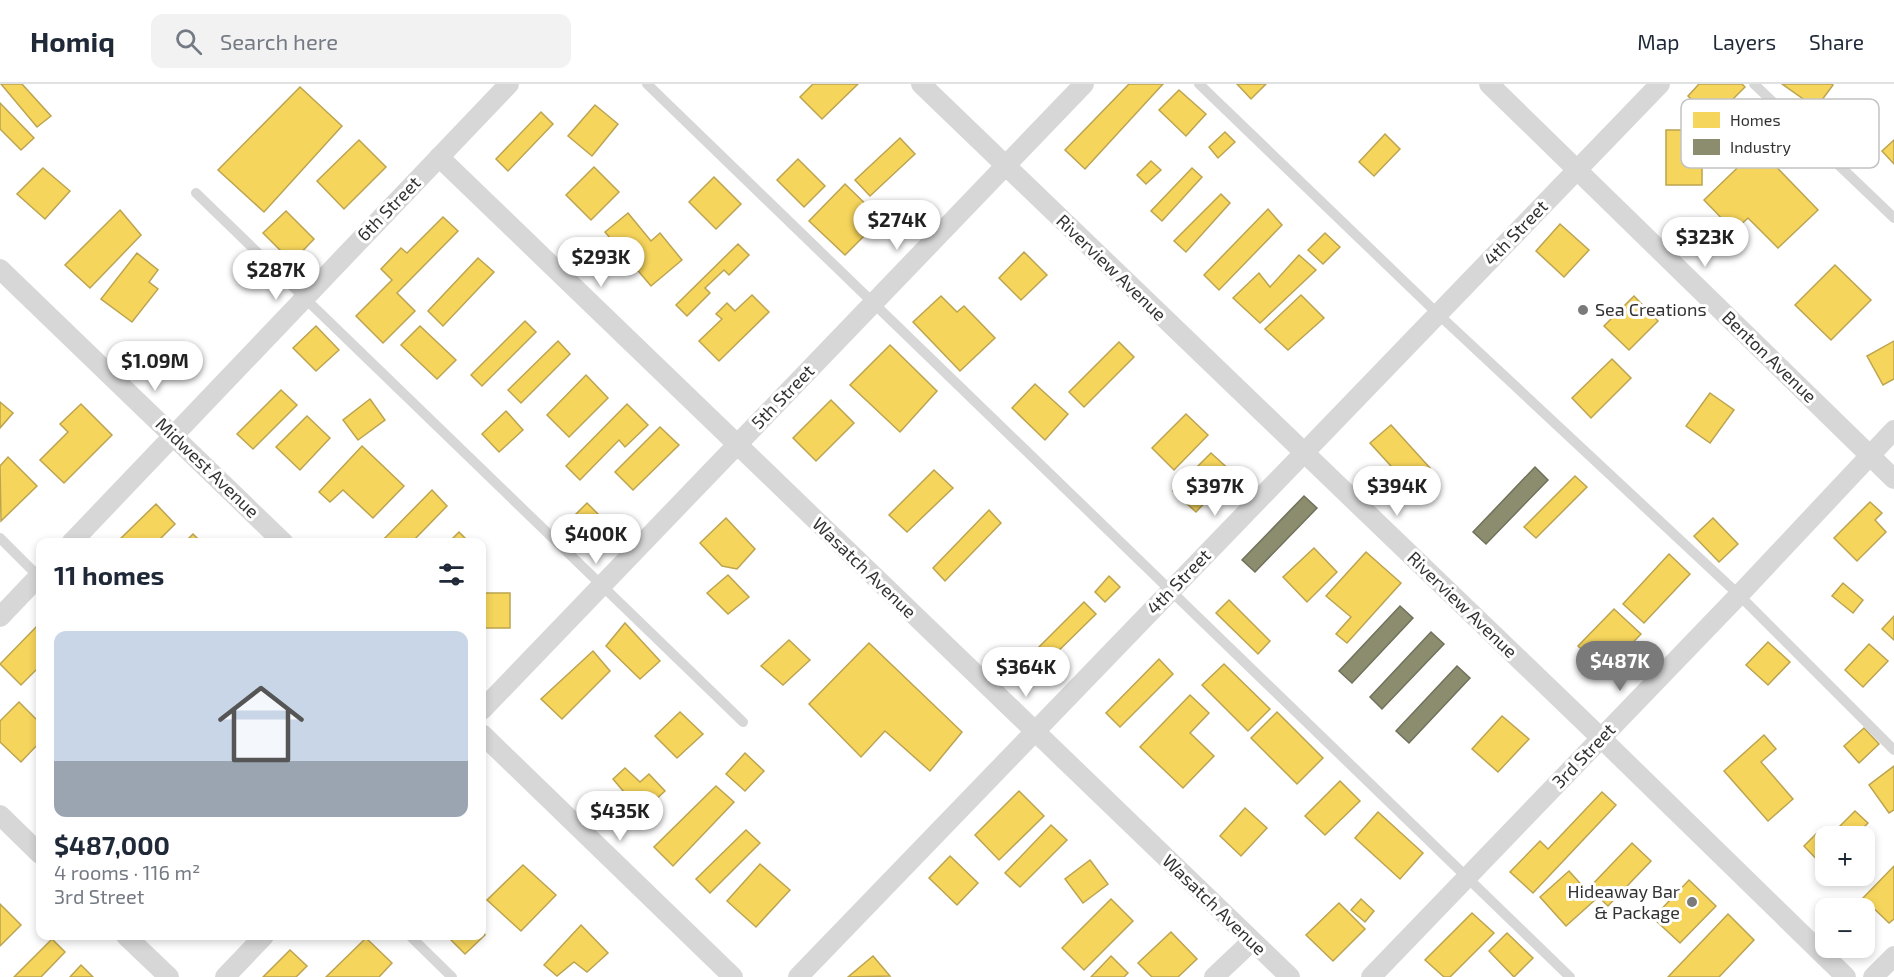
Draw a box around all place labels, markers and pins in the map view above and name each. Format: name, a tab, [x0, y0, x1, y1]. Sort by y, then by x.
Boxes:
pin: $274K	[855, 200, 939, 251]
pin: $323K	[1663, 217, 1747, 268]
pin: $293K	[559, 237, 643, 288]
pin: $287K	[234, 250, 318, 301]
place label: Sea Creations	[1595, 298, 1707, 320]
marker: Sea Creations	[1576, 303, 1590, 317]
pin: $1.09M	[106, 341, 204, 392]
pin: $397K	[1173, 466, 1257, 517]
pin: $394K	[1355, 466, 1439, 517]
pin: $400K	[554, 514, 638, 565]
pin: $487K	[1578, 641, 1662, 692]
pin: $364K	[984, 647, 1068, 698]
pin: $435K	[578, 791, 662, 842]
place label: Hideaway Bar & Package	[1568, 880, 1680, 923]
marker: Hideaway Bar & Package	[1685, 895, 1699, 909]

